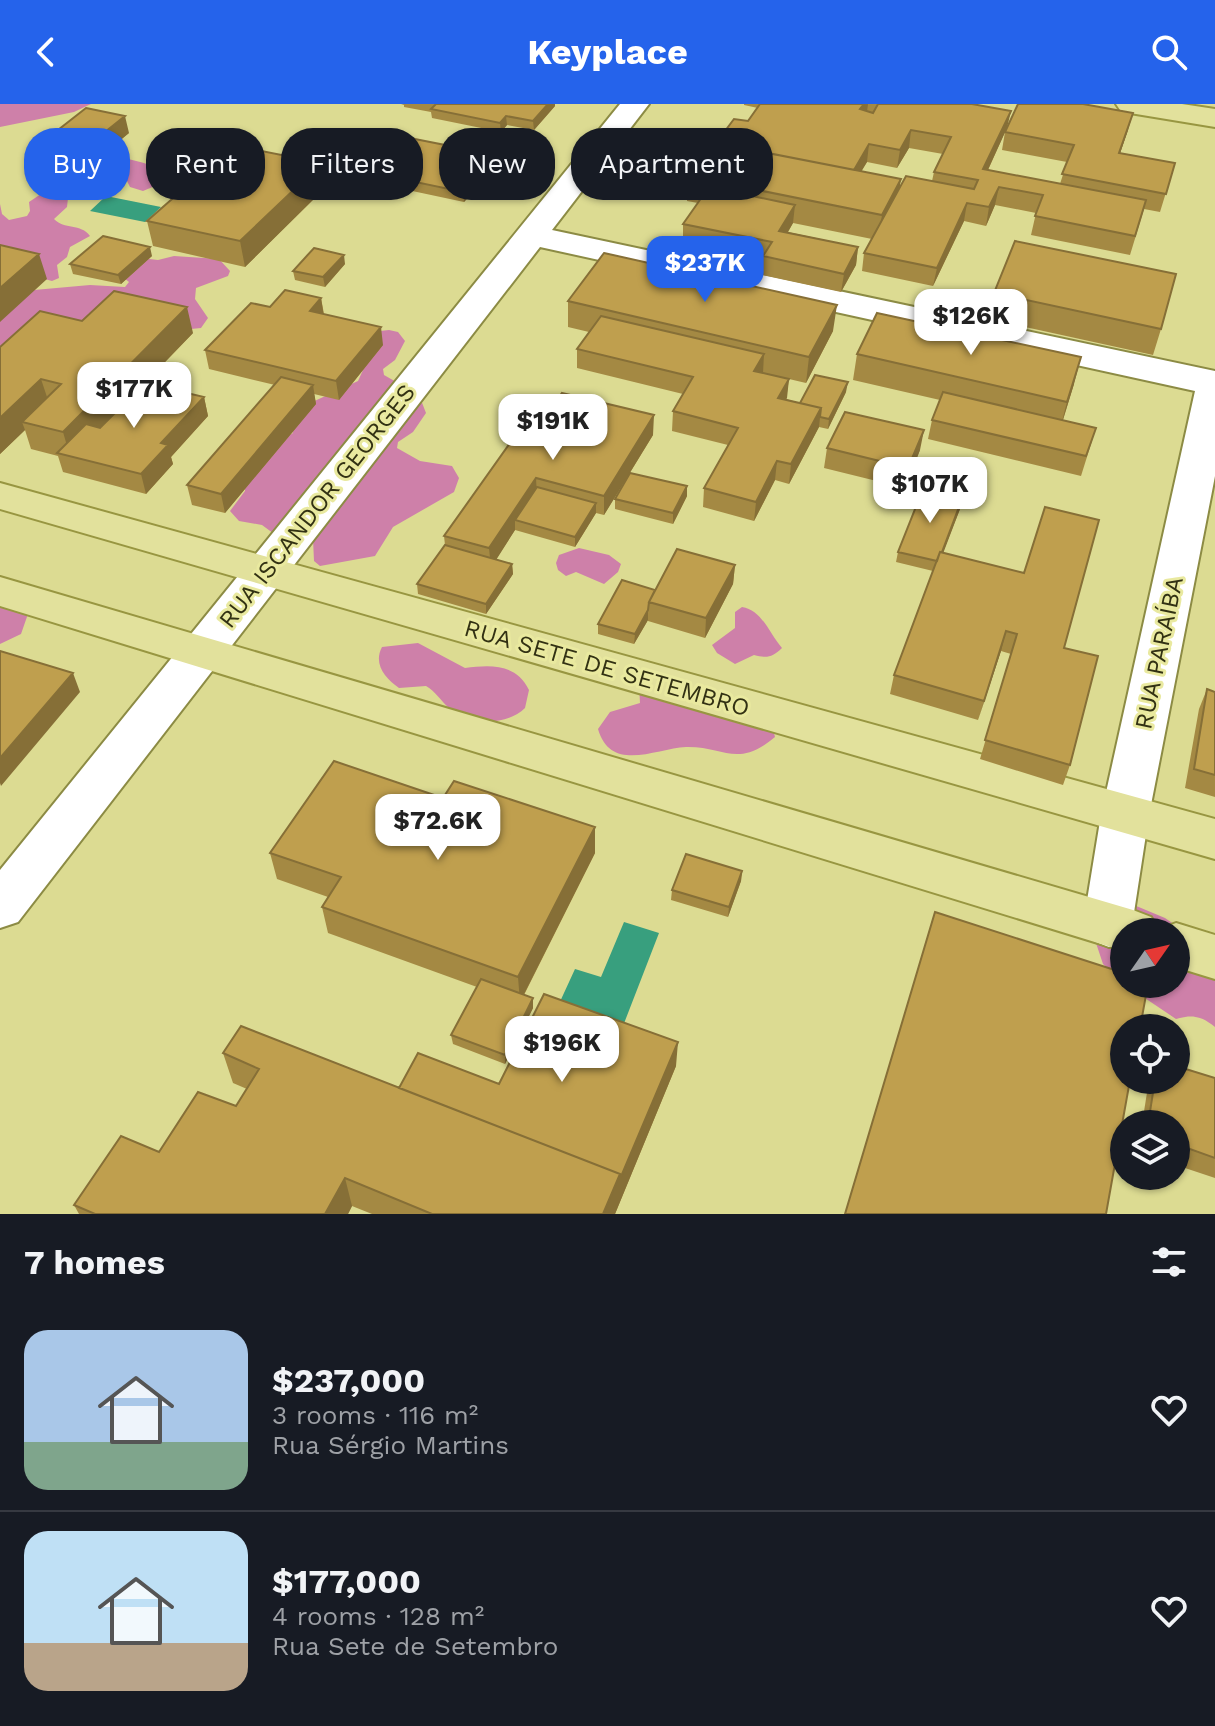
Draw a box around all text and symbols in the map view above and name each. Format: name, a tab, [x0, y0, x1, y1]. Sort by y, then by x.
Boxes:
icon: back	[24, 30, 68, 74]
icon: search	[1147, 30, 1191, 74]
text: Keyplace	[527, 31, 688, 73]
chip: Buy	[24, 128, 130, 200]
chip: Rent	[146, 128, 265, 200]
chip: Filters	[281, 128, 423, 200]
chip: New	[439, 128, 555, 200]
chip: Apartment	[571, 128, 773, 200]
pin: $237K	[649, 236, 761, 304]
text: $237K	[665, 247, 745, 277]
pin: $126K	[915, 289, 1027, 357]
text: $126K	[932, 300, 1010, 330]
pin: $177K	[78, 362, 190, 430]
text: $177K	[95, 373, 173, 403]
street label: RUA ISCANDOR GEORGES	[213, 379, 421, 633]
pin: $191K	[497, 394, 609, 462]
text: $191K	[516, 405, 590, 435]
pin: $107K	[874, 457, 986, 525]
text: $107K	[891, 468, 969, 498]
street label: RUA PARAÍBA	[1129, 574, 1189, 732]
street label: RUA SETE DE SETEMBRO	[461, 614, 753, 722]
pin: $72.6K	[373, 794, 503, 862]
text: $72.6K	[393, 805, 483, 835]
north arrow	[1110, 918, 1190, 998]
map controls	[1110, 918, 1190, 1190]
button: locate	[1110, 1014, 1190, 1094]
pin: $196K	[506, 1016, 618, 1084]
text: $196K	[523, 1027, 601, 1057]
button: layers	[1110, 1110, 1190, 1190]
icon: filters	[1147, 1240, 1191, 1284]
text: 7 homes	[24, 1242, 165, 1282]
text: $237,000	[272, 1360, 425, 1400]
icon: home	[88, 1362, 184, 1458]
icon: heart	[1147, 1388, 1191, 1432]
text: 3 rooms · 116 m²	[272, 1400, 478, 1430]
text: Rua Sérgio Martins	[272, 1430, 509, 1460]
text: $177,000	[272, 1561, 421, 1601]
icon: home	[88, 1563, 184, 1659]
icon: heart	[1147, 1589, 1191, 1633]
text: 4 rooms · 128 m²	[272, 1601, 484, 1631]
text: Rua Sete de Setembro	[272, 1631, 558, 1661]

